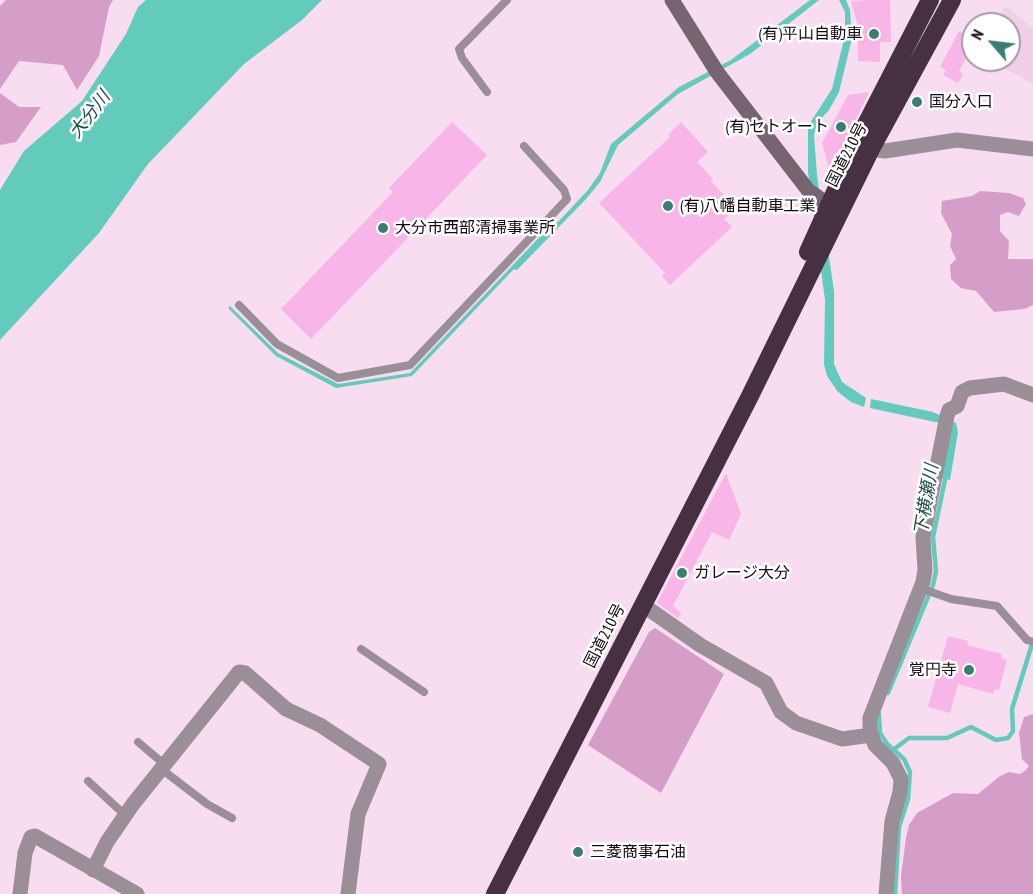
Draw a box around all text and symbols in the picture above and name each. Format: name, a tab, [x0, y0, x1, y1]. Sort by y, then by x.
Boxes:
north arrow	[961, 12, 1021, 72]
place label: (有)平山自動車	[759, 24, 862, 44]
text: N	[966, 26, 988, 43]
marker: (有)平山自動車	[867, 27, 881, 41]
water label: 大分川	[65, 87, 115, 143]
place label: 国分入口	[929, 92, 993, 112]
marker: 国分入口	[910, 95, 924, 109]
place label: (有)セトオート	[726, 117, 829, 137]
street label: 国道210号	[823, 120, 871, 190]
marker: (有)セトオート	[834, 120, 848, 134]
place label: (有)八幡自動車工業	[680, 196, 815, 216]
marker: (有)八幡自動車工業	[661, 199, 675, 213]
place label: 大分市西部清掃事業所	[395, 218, 555, 238]
marker: 大分市西部清掃事業所	[376, 221, 390, 235]
water label: 下横瀬川	[911, 463, 943, 537]
place label: ガレージ大分	[694, 563, 790, 583]
marker: ガレージ大分	[675, 566, 689, 580]
street label: 国道210号	[581, 601, 629, 671]
place label: 覚円寺	[909, 660, 957, 680]
marker: 覚円寺	[962, 663, 976, 677]
place label: 三菱商事石油	[590, 842, 686, 862]
marker: 三菱商事石油	[571, 845, 585, 859]

